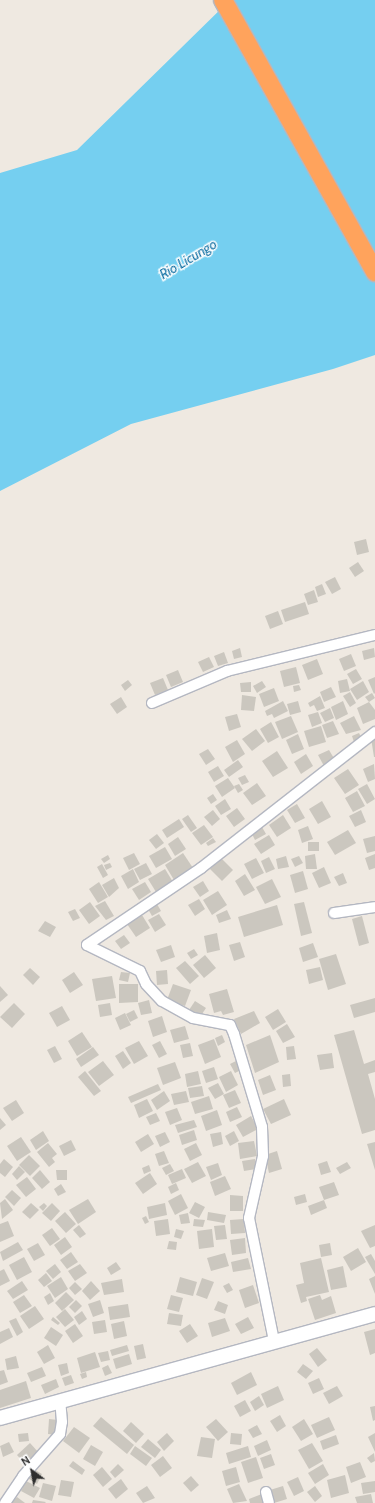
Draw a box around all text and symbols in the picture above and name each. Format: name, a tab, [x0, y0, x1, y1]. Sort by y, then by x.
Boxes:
water label: Rio Licungo	[156, 235, 220, 283]
north arrow	[12, 1451, 52, 1491]
text: N	[19, 1453, 33, 1469]

